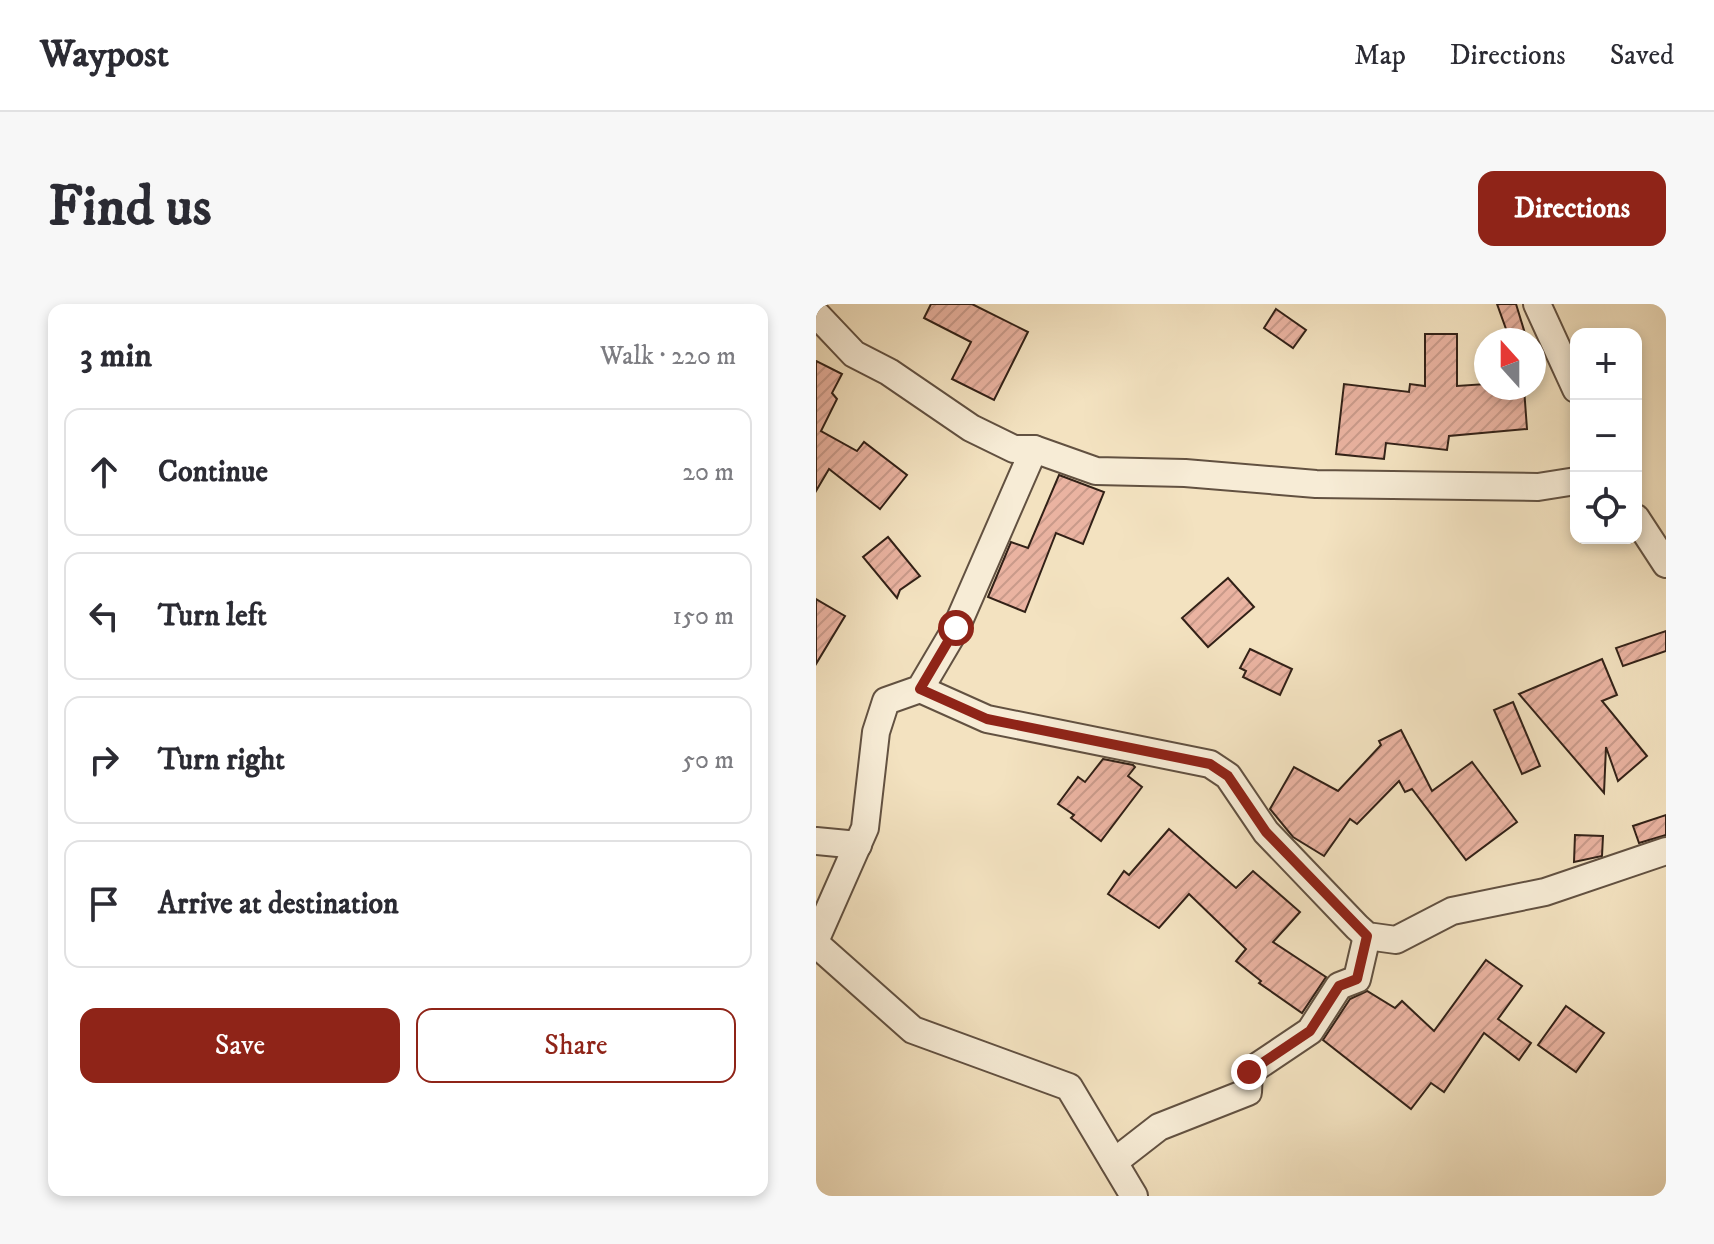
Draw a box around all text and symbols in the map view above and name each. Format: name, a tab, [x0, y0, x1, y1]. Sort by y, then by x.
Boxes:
text: Waypost	[40, 31, 169, 79]
text: Map	[1354, 38, 1406, 73]
text: Directions	[1450, 38, 1566, 73]
text: Saved	[1610, 38, 1674, 73]
button: Directions	[1478, 171, 1666, 246]
text: Find us	[48, 173, 212, 243]
north arrow	[1474, 328, 1546, 400]
map controls	[1570, 328, 1642, 544]
button: +	[1570, 328, 1642, 400]
text: 3 min	[80, 335, 152, 377]
text: Walk · 220 m	[600, 340, 736, 373]
button: −	[1570, 400, 1642, 472]
icon: ahead	[82, 450, 126, 494]
text: Continue	[158, 454, 268, 491]
text: 20 m	[682, 456, 734, 489]
button: locate	[1570, 472, 1642, 544]
icon: left	[82, 594, 126, 638]
text: Turn left	[158, 598, 267, 635]
text: 150 m	[673, 600, 734, 633]
route start	[938, 610, 974, 646]
icon: right	[82, 738, 126, 782]
text: Turn right	[158, 742, 285, 779]
text: 50 m	[682, 744, 734, 777]
icon: arrive	[82, 882, 126, 926]
text: Arrive at destination	[158, 886, 399, 923]
button: Save	[80, 1008, 400, 1083]
button: Share	[416, 1008, 736, 1083]
route end	[1231, 1054, 1267, 1090]

